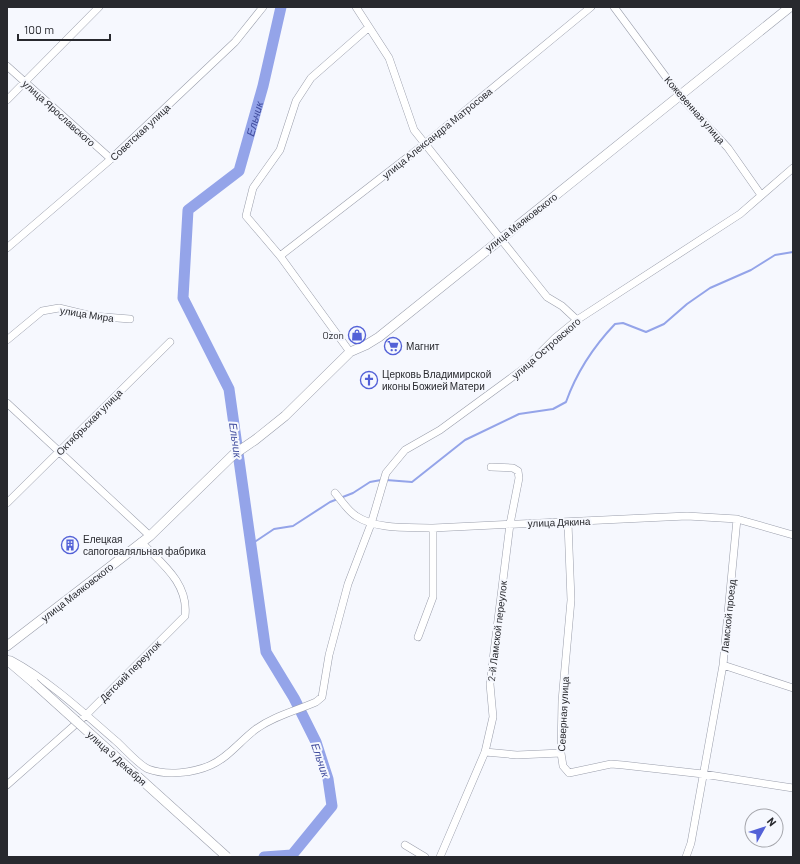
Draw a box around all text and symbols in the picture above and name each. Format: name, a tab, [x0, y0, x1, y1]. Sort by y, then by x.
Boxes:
scale bar	[18, 16, 110, 42]
text: 100 m	[24, 22, 54, 36]
street label: Кожевенная улица	[662, 74, 728, 147]
street label: улица Ярославского	[20, 77, 98, 149]
street label: улица Александра Матросова	[380, 85, 495, 181]
water label: Ельчик	[243, 99, 265, 137]
street label: Советская улица	[107, 101, 173, 163]
street label: улица Маяковского	[483, 190, 560, 254]
street label: улица Мира	[59, 304, 115, 324]
street label: улица Островского	[509, 315, 583, 381]
shop icon: Ozon	[347, 325, 367, 345]
place label: Ozon	[322, 329, 344, 341]
supermarket icon: Магнит	[383, 336, 403, 356]
place label: Магнит	[406, 340, 440, 352]
place label: Церковь Владимирской иконы Божией Матери	[382, 368, 491, 392]
church icon: Церковь Владимирской иконы Божией Матери	[359, 370, 379, 390]
street label: Октябрьская улица	[53, 386, 125, 458]
water label: Ельчик	[227, 422, 245, 459]
street label: улица Дякина	[527, 515, 591, 529]
place label: Елецкая сапоговаляльная фабрика	[83, 533, 206, 557]
building icon: Елецкая сапоговаляльная фабрика	[60, 535, 80, 555]
street label: улица Маяковского	[39, 560, 116, 624]
street label: 2-й Ламской переулок	[485, 579, 509, 682]
street label: Ламской проезд	[718, 579, 738, 653]
street label: Детский переулок	[97, 637, 164, 704]
street label: Северная улица	[555, 676, 571, 752]
street label: улица 9 Декабря	[85, 728, 149, 788]
water label: Ельчик	[309, 741, 333, 780]
north arrow	[744, 808, 784, 848]
text: N	[765, 814, 780, 828]

